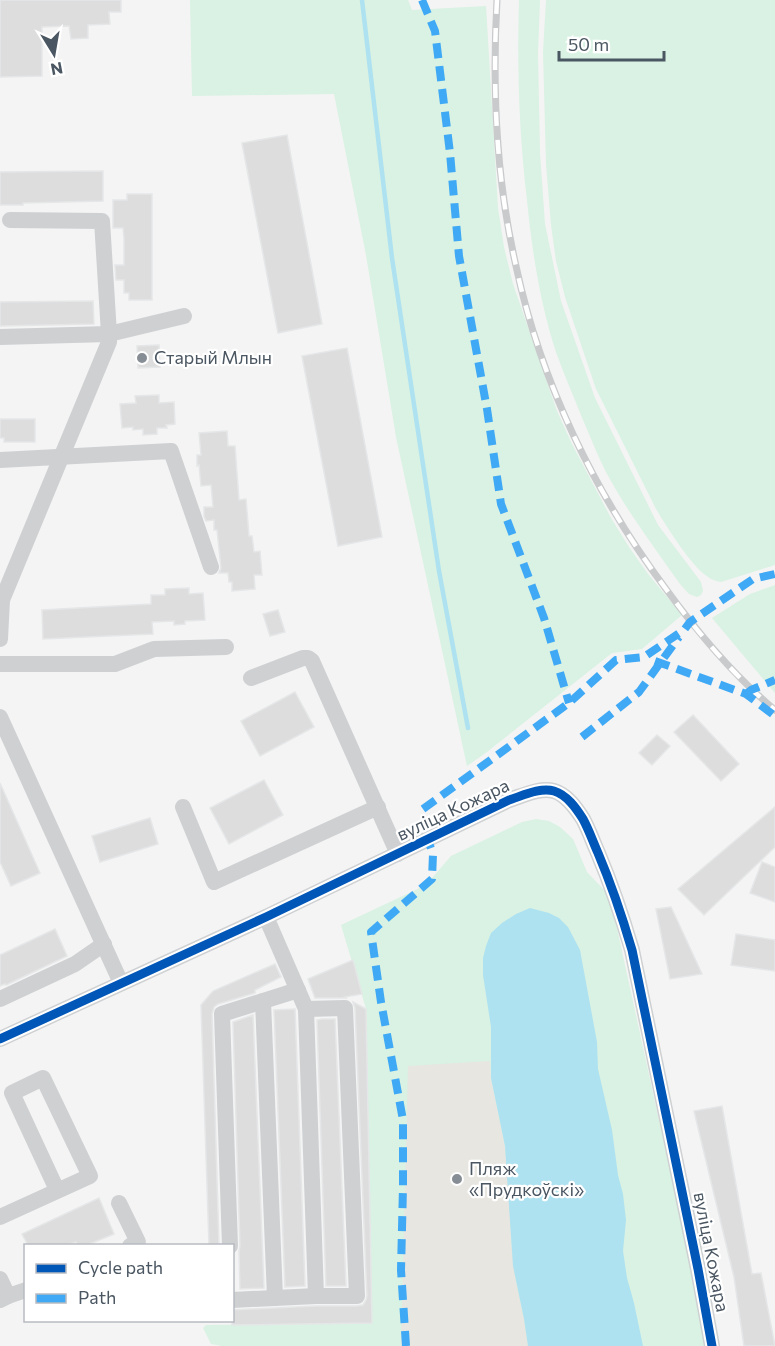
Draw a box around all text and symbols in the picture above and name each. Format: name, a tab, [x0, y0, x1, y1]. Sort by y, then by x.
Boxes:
north arrow	[24, 24, 84, 84]
scale bar	[559, 24, 664, 62]
text: 50 m	[568, 33, 609, 55]
text: N	[49, 59, 65, 80]
place label: Старый Млын	[154, 346, 272, 368]
marker: Старый Млын	[135, 351, 149, 365]
street label: вуліца Кожара	[393, 773, 512, 845]
place label: Пляж «Прудкоўскі»	[469, 1157, 584, 1200]
marker: Пляж «Прудкоўскі»	[450, 1172, 464, 1186]
street label: вуліца Кожара	[690, 1190, 734, 1314]
legend	[24, 1244, 234, 1322]
text: Cycle path	[78, 1256, 163, 1278]
text: Path	[78, 1286, 116, 1308]

